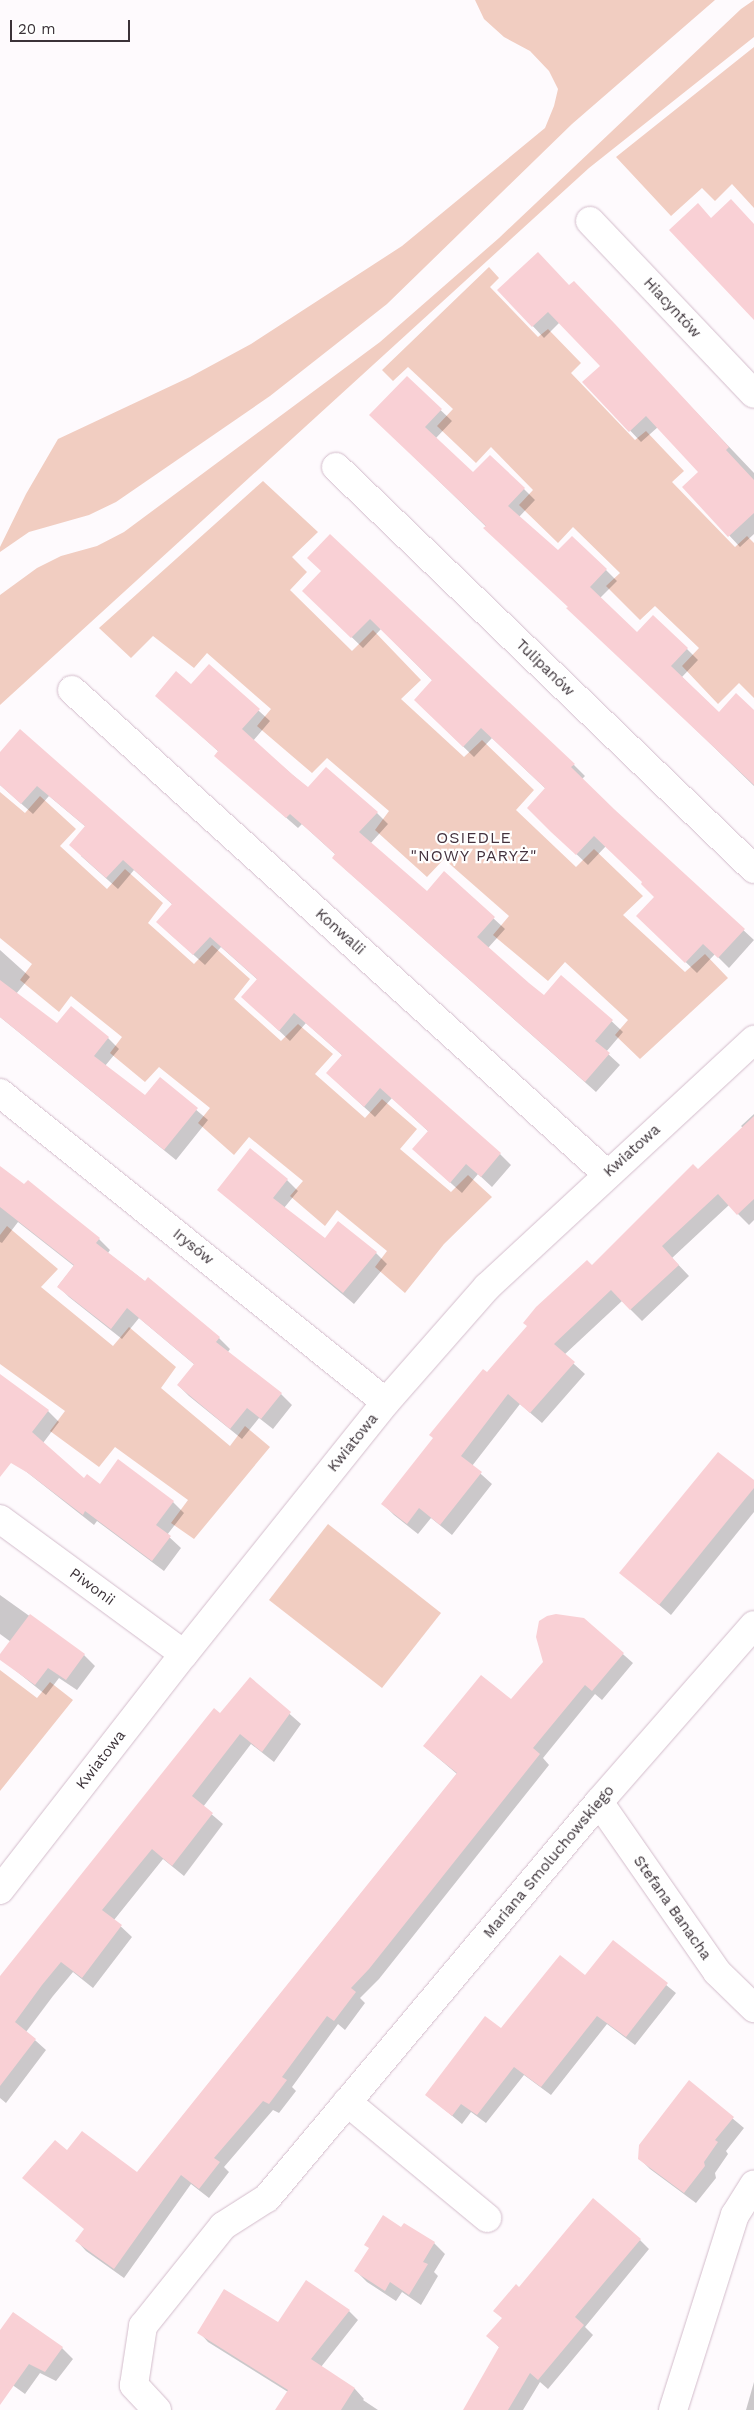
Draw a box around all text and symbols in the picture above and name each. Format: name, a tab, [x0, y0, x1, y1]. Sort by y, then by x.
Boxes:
scale bar	[12, 10, 132, 42]
text: 20 m	[18, 20, 56, 38]
street label: Hiacyntów	[639, 274, 705, 342]
street label: Tulipanów	[512, 636, 578, 700]
district label: OSIEDLE "NOWY PARYŻ"	[409, 828, 539, 866]
street label: Konwalii	[311, 905, 369, 959]
street label: Kwiatowa	[600, 1121, 664, 1181]
street label: Irysów	[169, 1225, 217, 1269]
street label: Kwiatowa	[324, 1410, 382, 1476]
street label: Piwonii	[66, 1565, 118, 1609]
street label: Kwiatowa	[72, 1727, 130, 1793]
street label: Mariana Smoluchowskiego	[480, 1782, 618, 1942]
street label: Stefana Banacha	[629, 1852, 715, 1964]

